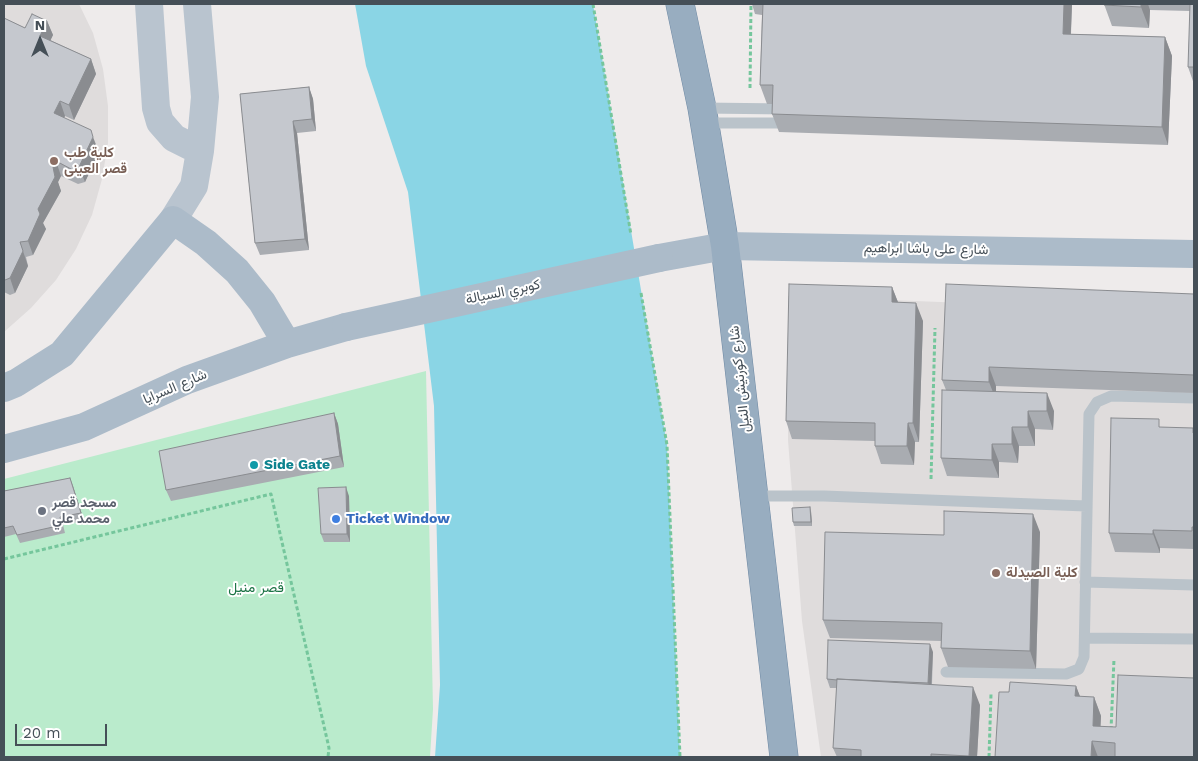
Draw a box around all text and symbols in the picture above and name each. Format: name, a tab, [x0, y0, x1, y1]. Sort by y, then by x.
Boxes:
north arrow	[15, 15, 65, 65]
text: N	[35, 17, 45, 33]
place label: كلية طب قصر العينى	[64, 145, 127, 178]
marker: كلية طب قصر العينى	[48, 155, 60, 167]
street label: شارع على باشا ابراهيم	[864, 240, 988, 258]
street label: كوبري السيالة	[464, 276, 542, 308]
street label: شارع كورنيش النيل	[726, 325, 754, 433]
street label: شارع السرايا	[141, 366, 209, 408]
place label: Side Gate	[264, 457, 330, 473]
marker: Side Gate	[248, 459, 260, 471]
place label: مسجد قصر محمد علي	[52, 495, 117, 528]
marker: مسجد قصر محمد علي	[36, 505, 48, 517]
place label: Ticket Window	[346, 511, 450, 527]
marker: Ticket Window	[330, 513, 342, 525]
place label: كلية الصيدلة	[1006, 565, 1078, 581]
marker: كلية الصيدلة	[990, 567, 1002, 579]
park label: قصر منيل	[228, 580, 284, 596]
scale bar	[18, 714, 110, 746]
text: 20 m	[23, 724, 61, 742]

